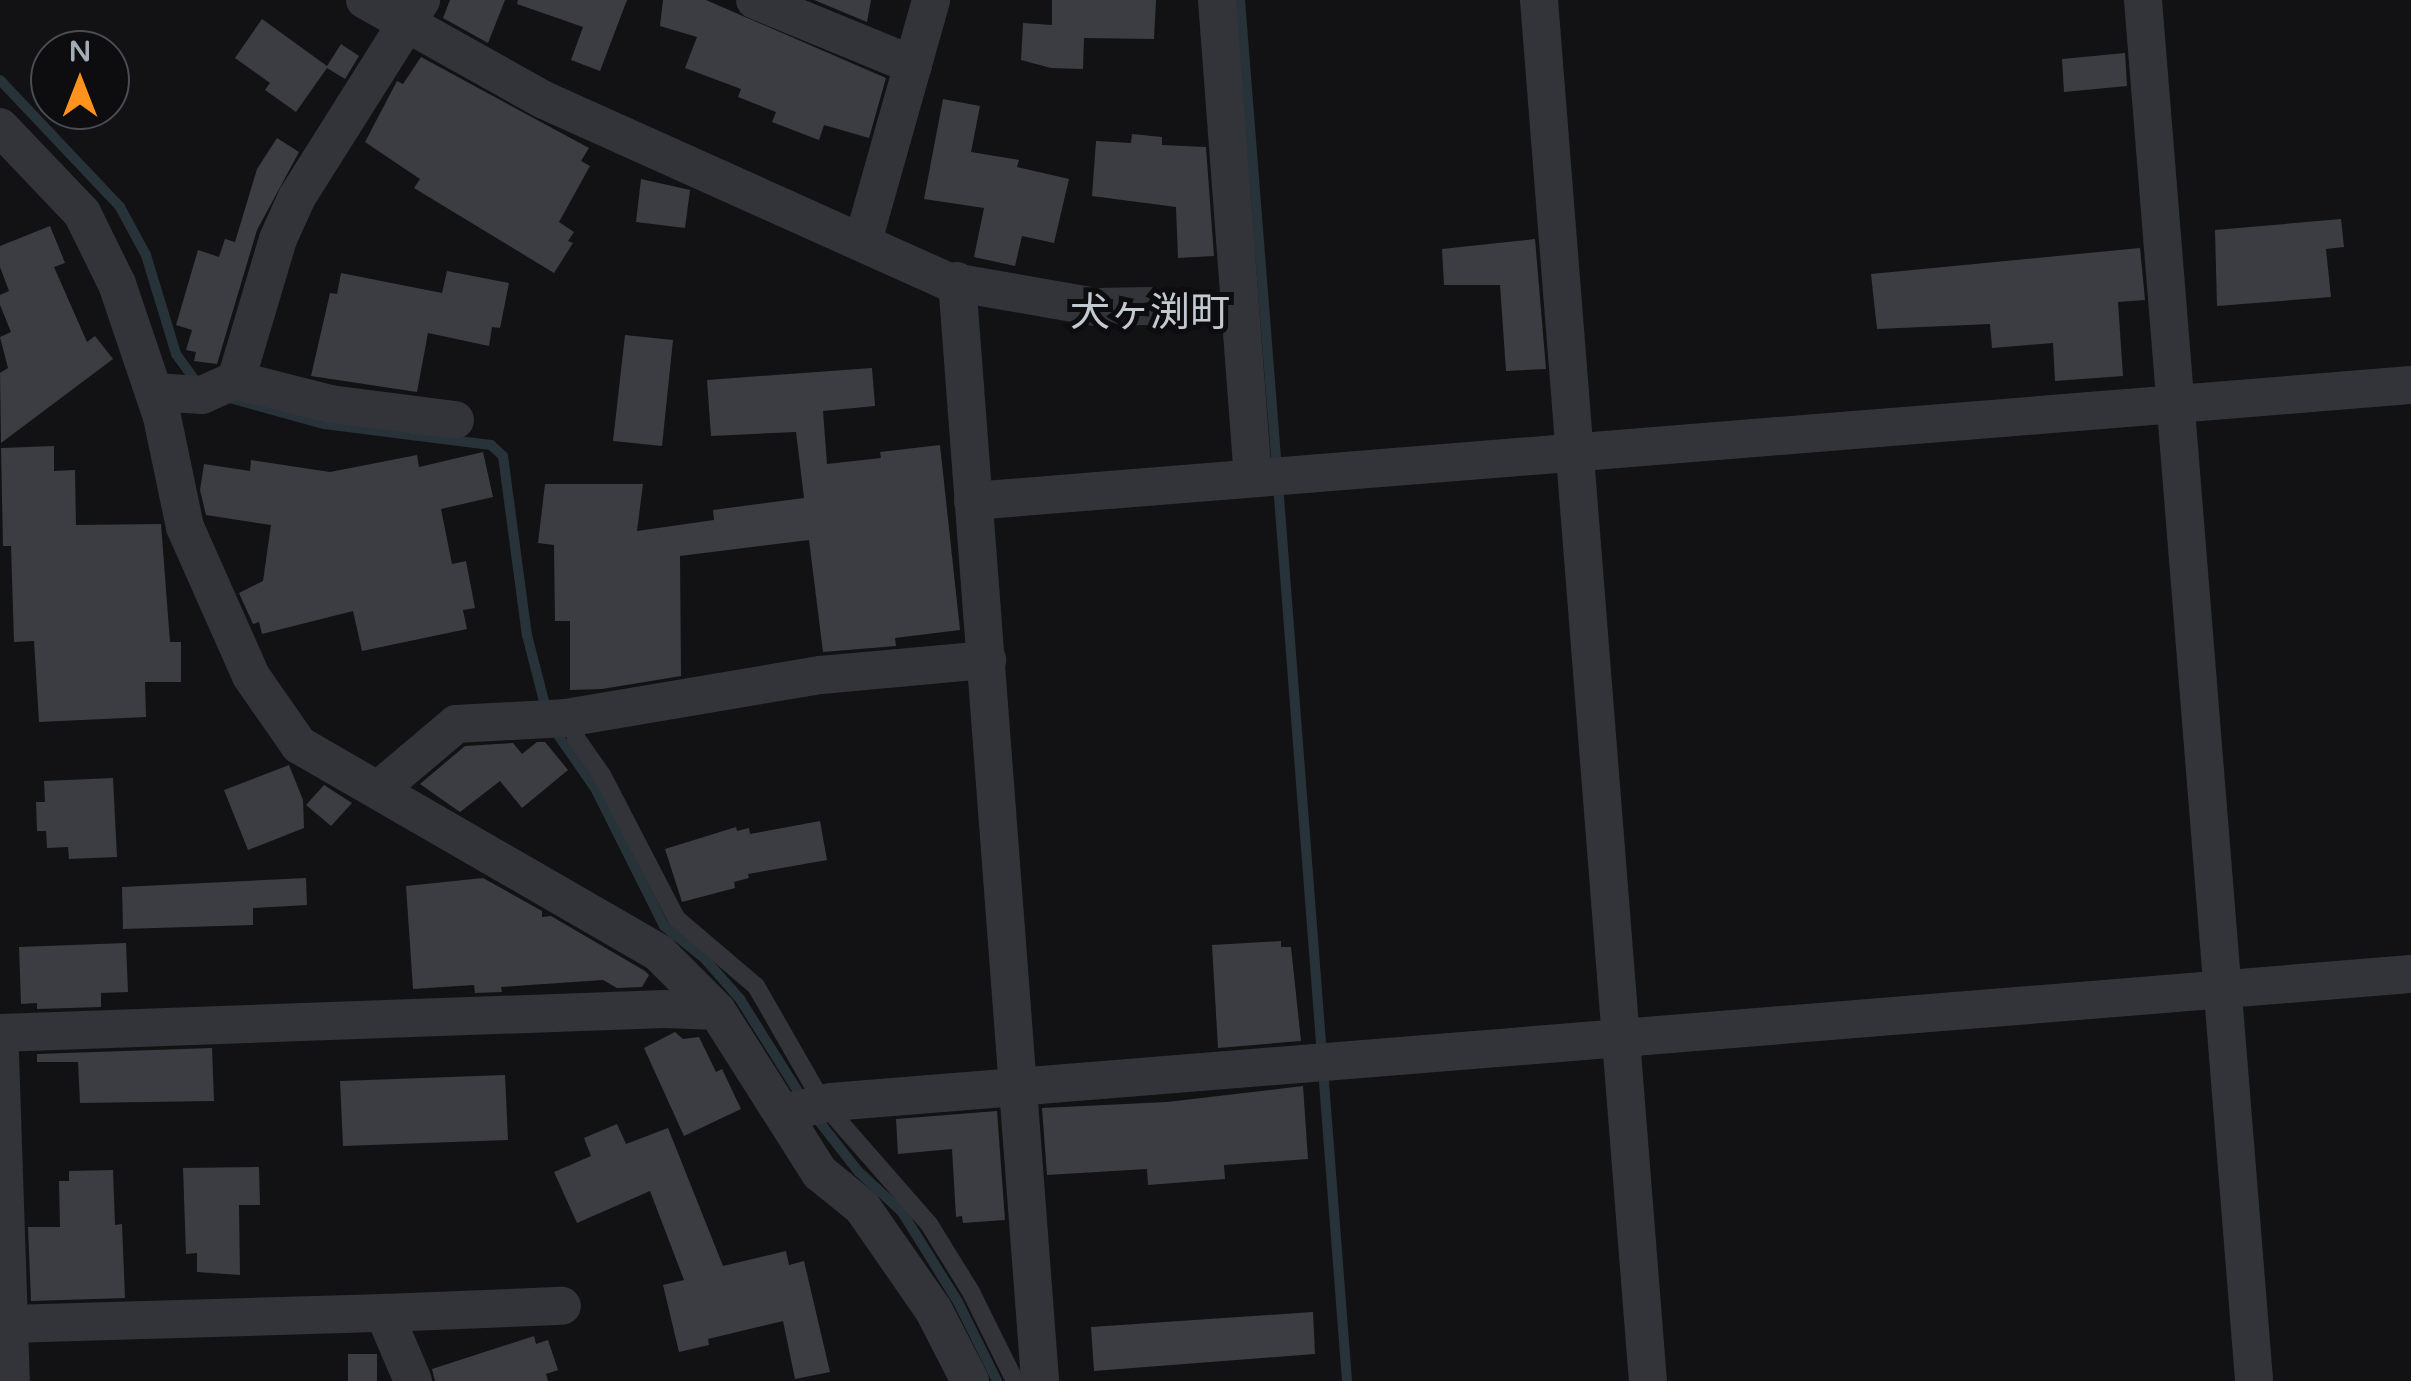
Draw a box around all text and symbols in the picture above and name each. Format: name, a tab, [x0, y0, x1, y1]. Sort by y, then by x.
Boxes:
north arrow	[30, 30, 130, 130]
text: N	[69, 35, 91, 69]
district label: 犬ヶ渕町	[1070, 289, 1230, 337]

